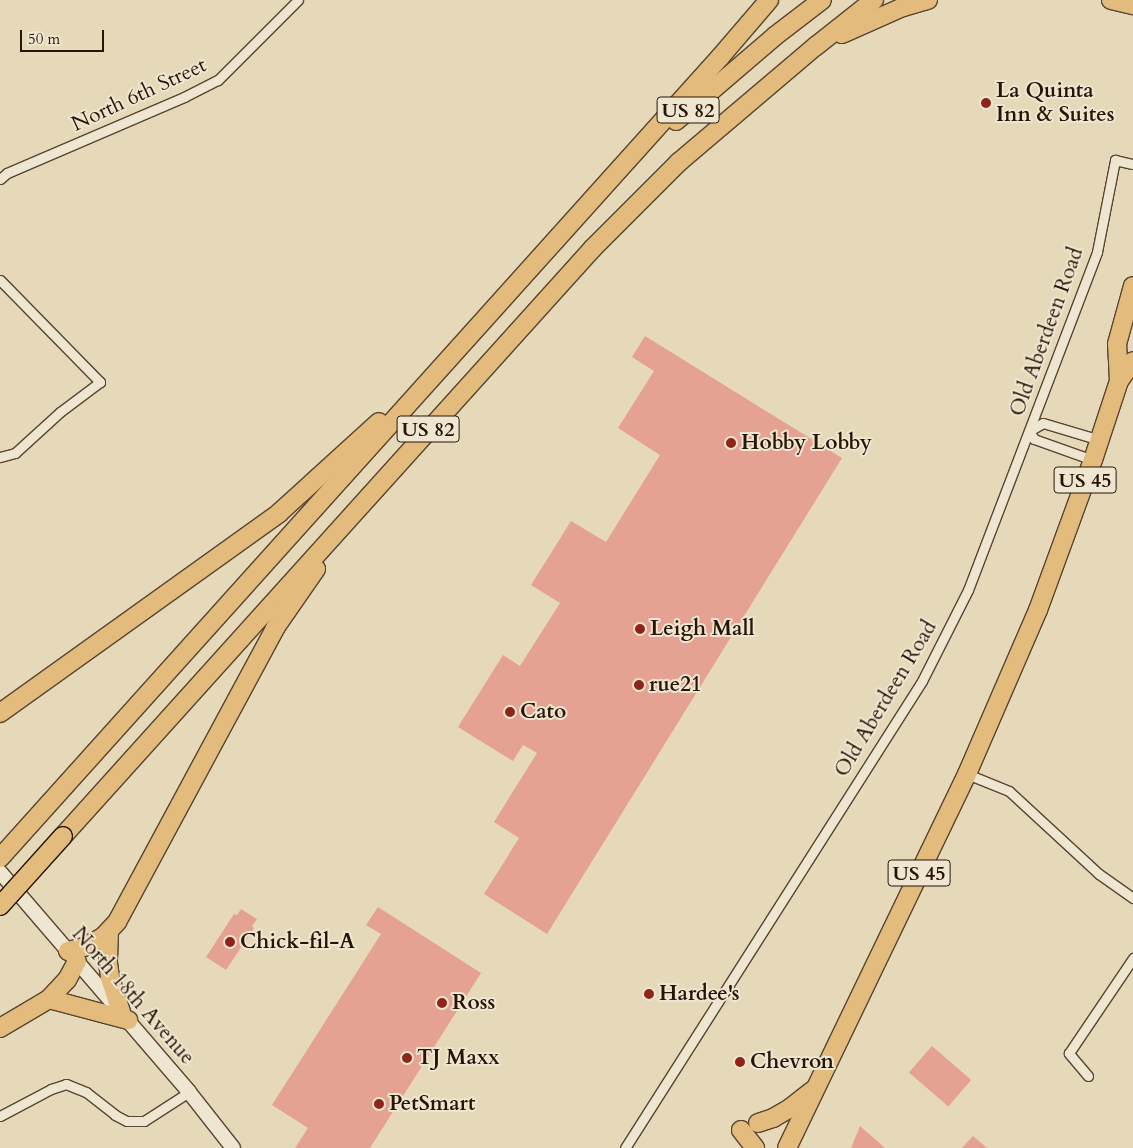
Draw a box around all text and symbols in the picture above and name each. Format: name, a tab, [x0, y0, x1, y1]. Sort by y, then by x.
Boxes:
scale bar	[22, 20, 106, 52]
text: 50 m	[28, 29, 60, 49]
street label: North 6th Street	[68, 53, 210, 137]
place label: La Quinta Inn & Suites	[996, 78, 1114, 128]
road number: US 82	[656, 92, 720, 128]
marker: La Quinta Inn & Suites	[980, 97, 992, 109]
street label: Old Aberdeen Road	[1005, 244, 1089, 420]
road number: US 82	[396, 412, 460, 446]
place label: Hobby Lobby	[741, 430, 872, 456]
marker: Hobby Lobby	[725, 437, 737, 449]
road number: US 45	[1052, 462, 1118, 498]
place label: Leigh Mall	[650, 616, 755, 642]
street label: Old Aberdeen Road	[829, 616, 943, 782]
marker: Leigh Mall	[634, 623, 646, 635]
place label: rue21	[649, 672, 702, 698]
marker: rue21	[633, 679, 645, 691]
place label: Cato	[520, 699, 566, 725]
marker: Cato	[504, 706, 516, 718]
road number: US 45	[886, 856, 952, 890]
street label: North 18th Avenue	[66, 922, 200, 1070]
place label: Chick-fil-A	[240, 929, 355, 955]
marker: Chick-fil-A	[224, 936, 236, 948]
place label: Hardee's	[659, 981, 740, 1007]
marker: Hardee's	[643, 988, 655, 1000]
place label: Ross	[452, 990, 495, 1016]
marker: Ross	[436, 997, 448, 1009]
place label: TJ Maxx	[417, 1045, 500, 1071]
place label: Chevron	[750, 1049, 834, 1075]
marker: TJ Maxx	[401, 1052, 413, 1064]
marker: Chevron	[734, 1056, 746, 1068]
place label: PetSmart	[389, 1091, 475, 1117]
marker: PetSmart	[373, 1098, 385, 1110]

